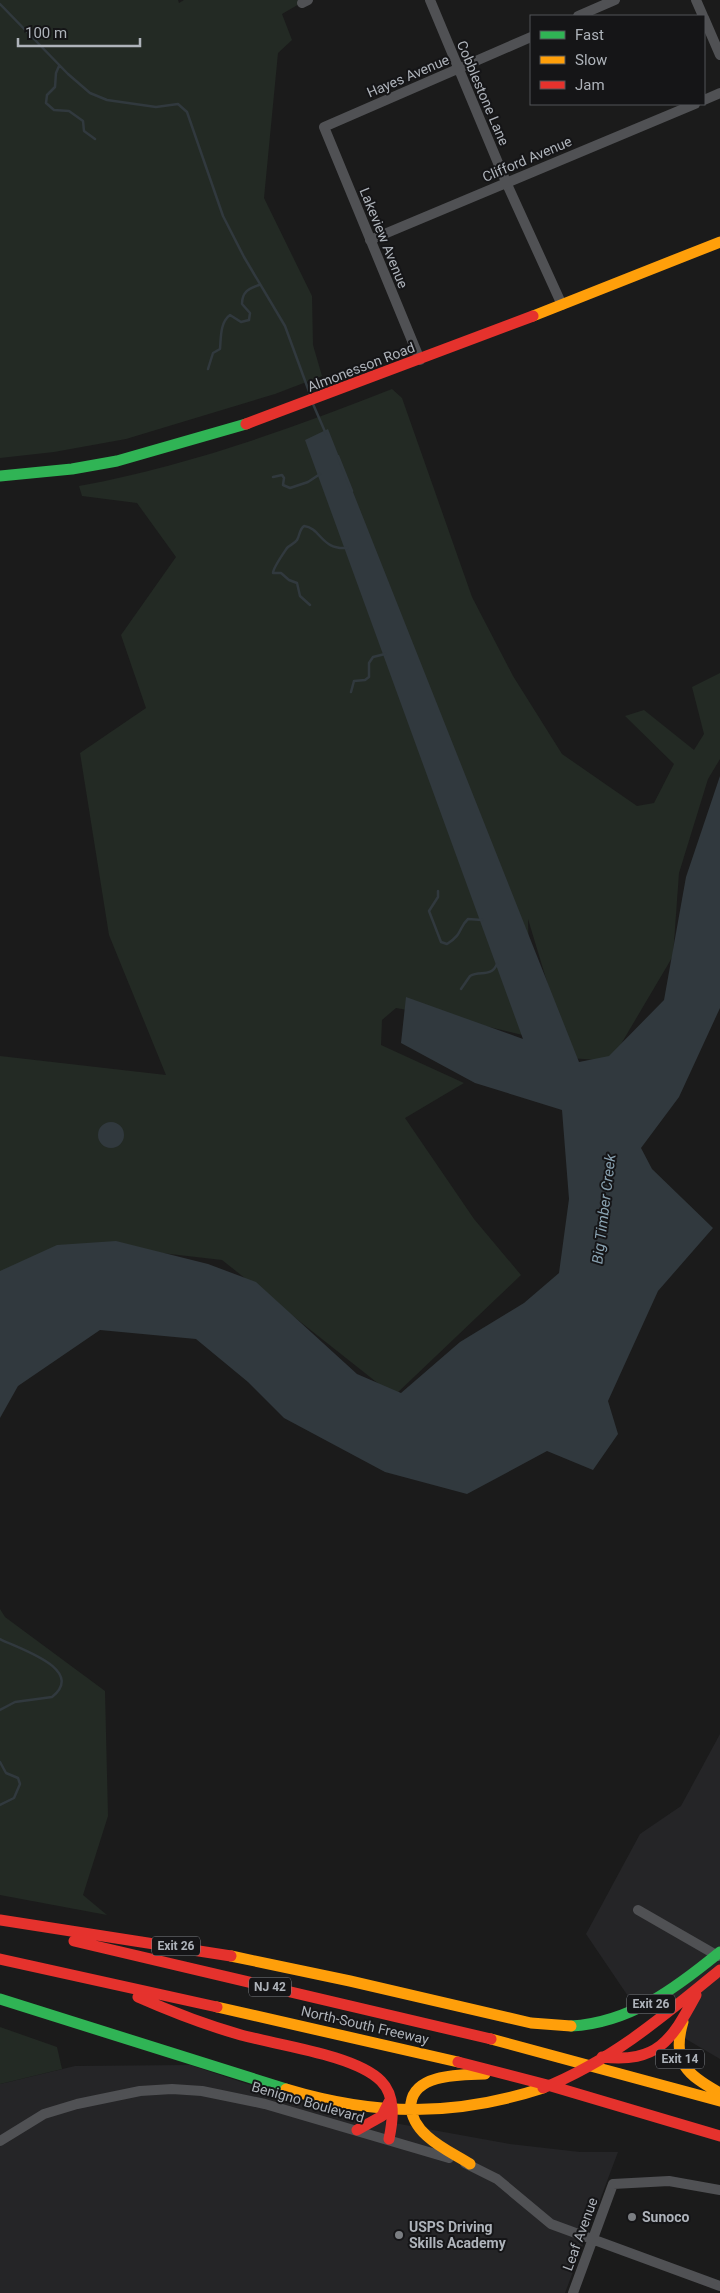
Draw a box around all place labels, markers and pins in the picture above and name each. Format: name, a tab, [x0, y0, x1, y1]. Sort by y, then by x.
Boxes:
place label: Sunoco	[642, 2209, 690, 2225]
marker: Sunoco	[626, 2211, 638, 2223]
place label: USPS Driving Skills Academy	[409, 2219, 507, 2251]
marker: USPS Driving Skills Academy	[393, 2229, 405, 2241]

